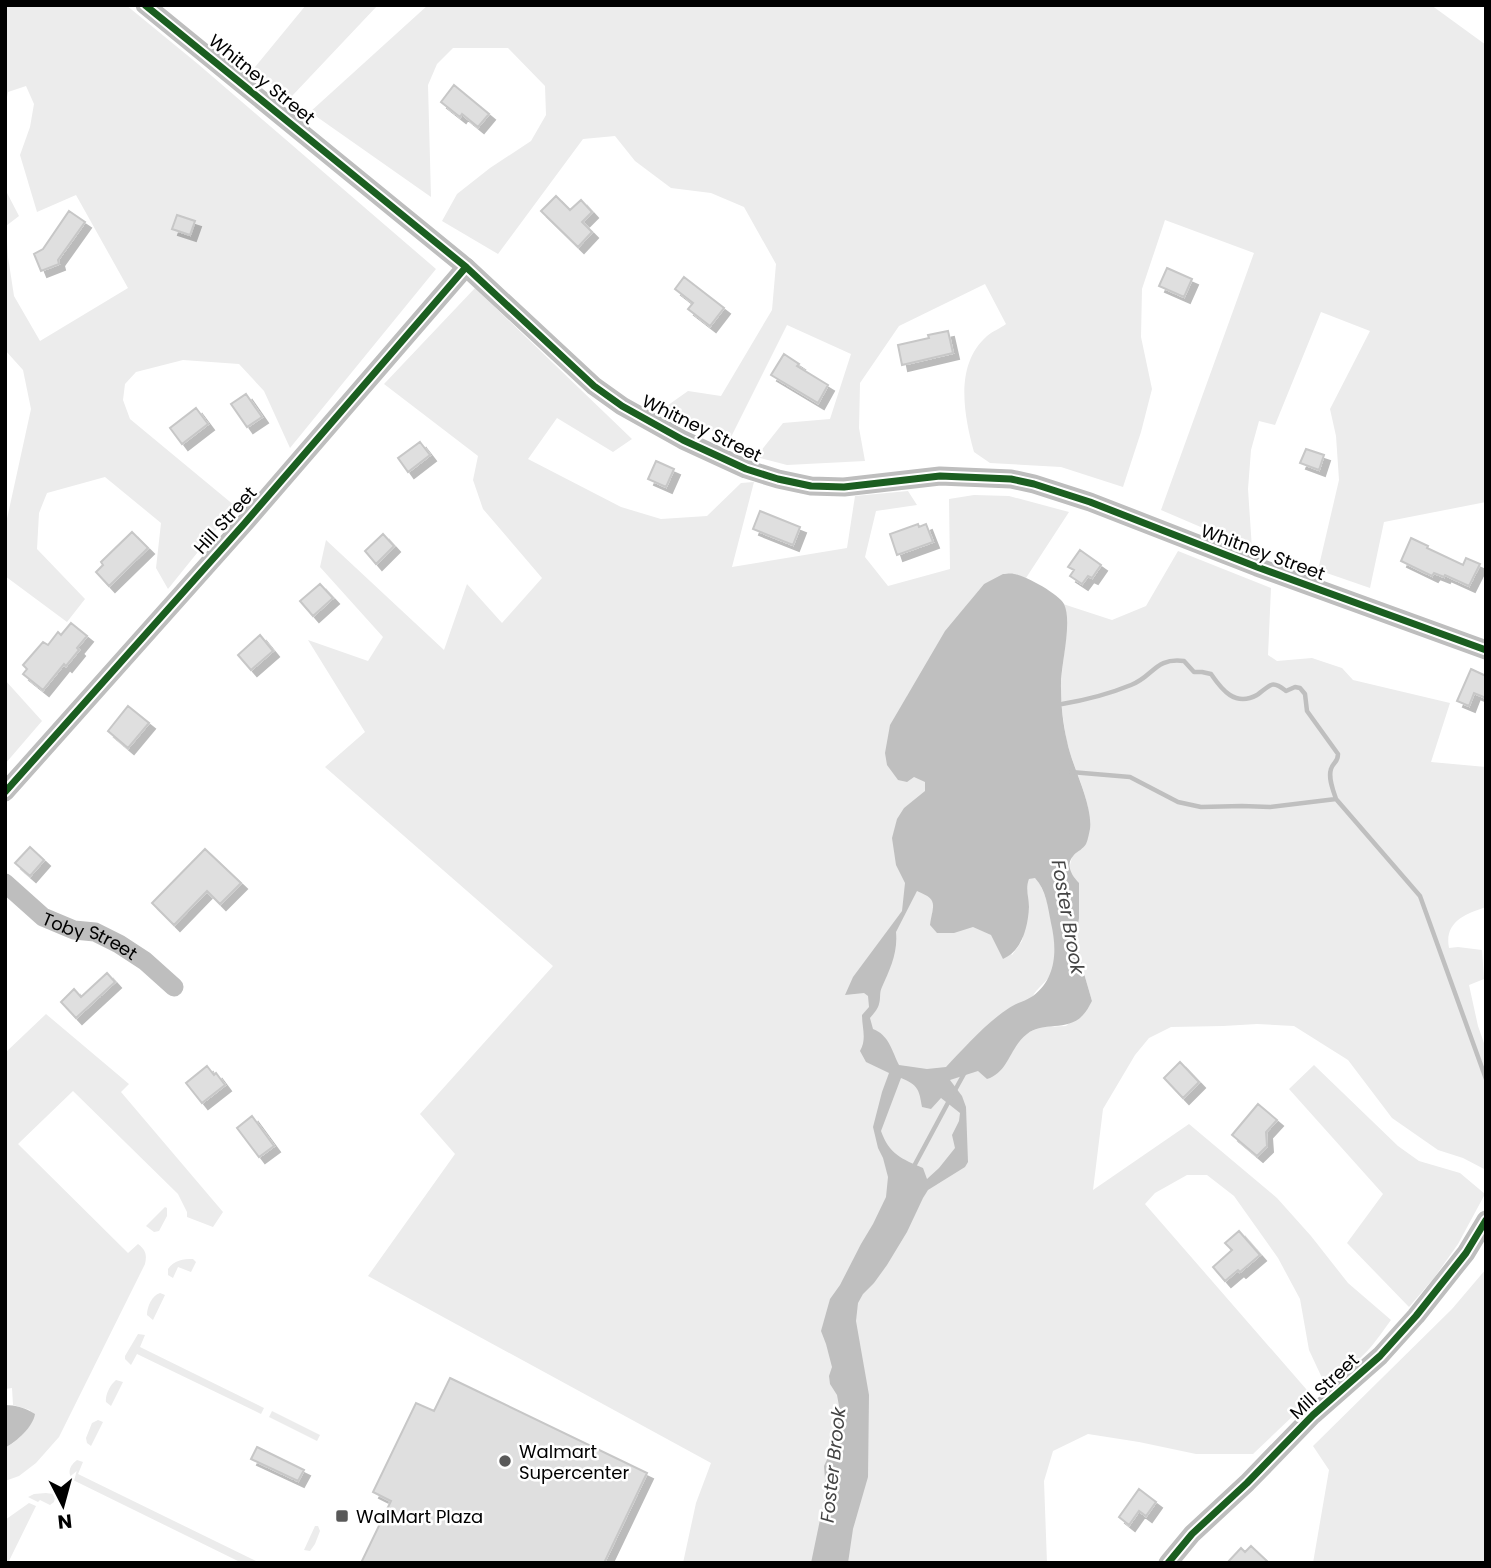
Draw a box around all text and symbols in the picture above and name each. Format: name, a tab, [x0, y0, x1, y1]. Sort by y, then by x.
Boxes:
street label: Whitney Street	[203, 28, 321, 130]
street label: Whitney Street	[638, 388, 766, 468]
street label: Hill Street	[188, 481, 262, 559]
street label: Whitney Street	[1197, 518, 1329, 586]
water label: Foster Brook	[1045, 858, 1092, 978]
street label: Toby Street	[39, 906, 143, 965]
street label: Mill Street	[1284, 1347, 1364, 1425]
water label: Foster Brook	[814, 1405, 853, 1524]
place label: Walmart Supercenter	[519, 1439, 629, 1485]
marker: Walmart Supercenter	[497, 1453, 513, 1469]
north arrow	[28, 1470, 98, 1540]
place label: WalMart Plaza	[356, 1504, 483, 1529]
text: N	[56, 1507, 73, 1536]
marker: WalMart Plaza	[334, 1508, 350, 1524]

